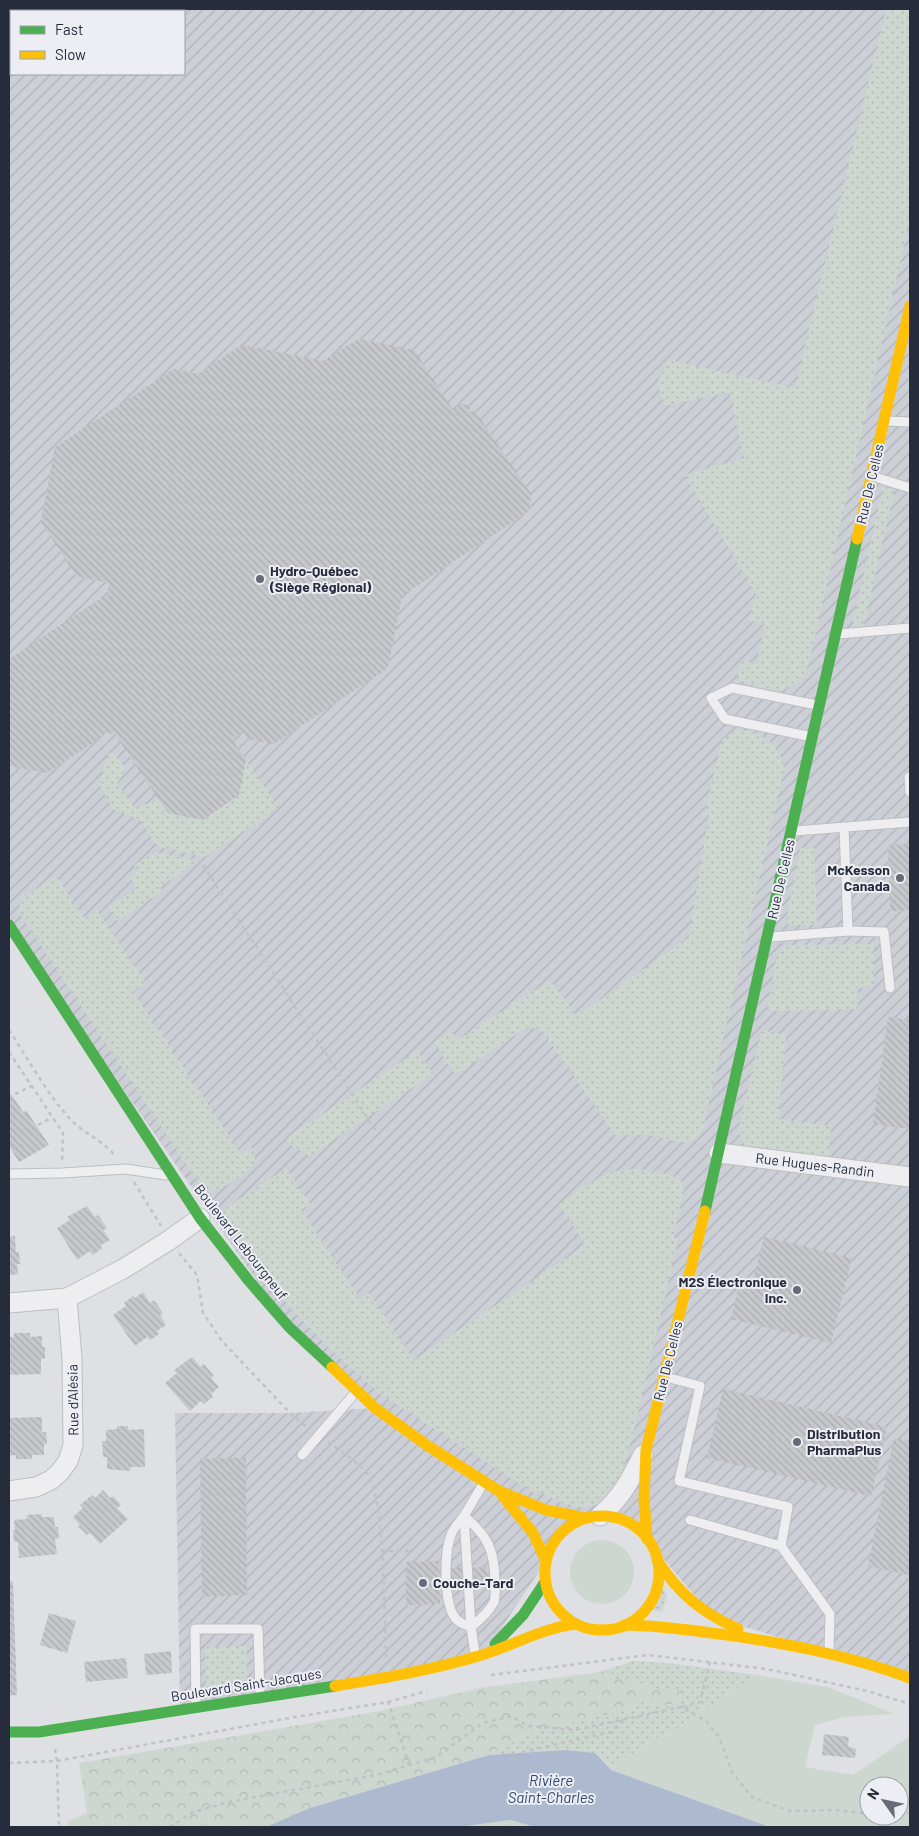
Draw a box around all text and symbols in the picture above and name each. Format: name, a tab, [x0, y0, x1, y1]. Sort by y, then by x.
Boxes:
legend	[10, 10, 185, 75]
text: Fast	[55, 20, 83, 38]
text: Slow	[55, 45, 86, 63]
street label: Rue De Celles	[852, 442, 887, 526]
place label: Hydro-Québec (Siège Régional)	[269, 562, 371, 595]
marker: Hydro-Québec (Siège Régional)	[254, 573, 266, 585]
street label: Rue De Celles	[763, 837, 798, 921]
place label: McKesson Canada	[827, 861, 890, 894]
marker: McKesson Canada	[894, 872, 906, 884]
street label: Rue Hugues-Randin	[755, 1149, 875, 1180]
street label: Boulevard Lebourgneuf	[191, 1181, 292, 1303]
place label: M2S Électronique Inc.	[679, 1273, 787, 1306]
marker: M2S Électronique Inc.	[791, 1284, 803, 1296]
street label: Rue De Celles	[649, 1319, 686, 1403]
street label: Rue d'Alésia	[63, 1364, 82, 1436]
place label: Distribution PharmaPlus	[807, 1425, 881, 1458]
marker: Distribution PharmaPlus	[791, 1436, 803, 1448]
place label: Couche-Tard	[433, 1574, 513, 1591]
marker: Couche-Tard	[417, 1577, 429, 1589]
street label: Boulevard Saint-Jacques	[169, 1664, 323, 1705]
water label: Rivière Saint-Charles	[508, 1771, 594, 1806]
north arrow	[859, 1776, 909, 1826]
text: N	[863, 1785, 882, 1802]

